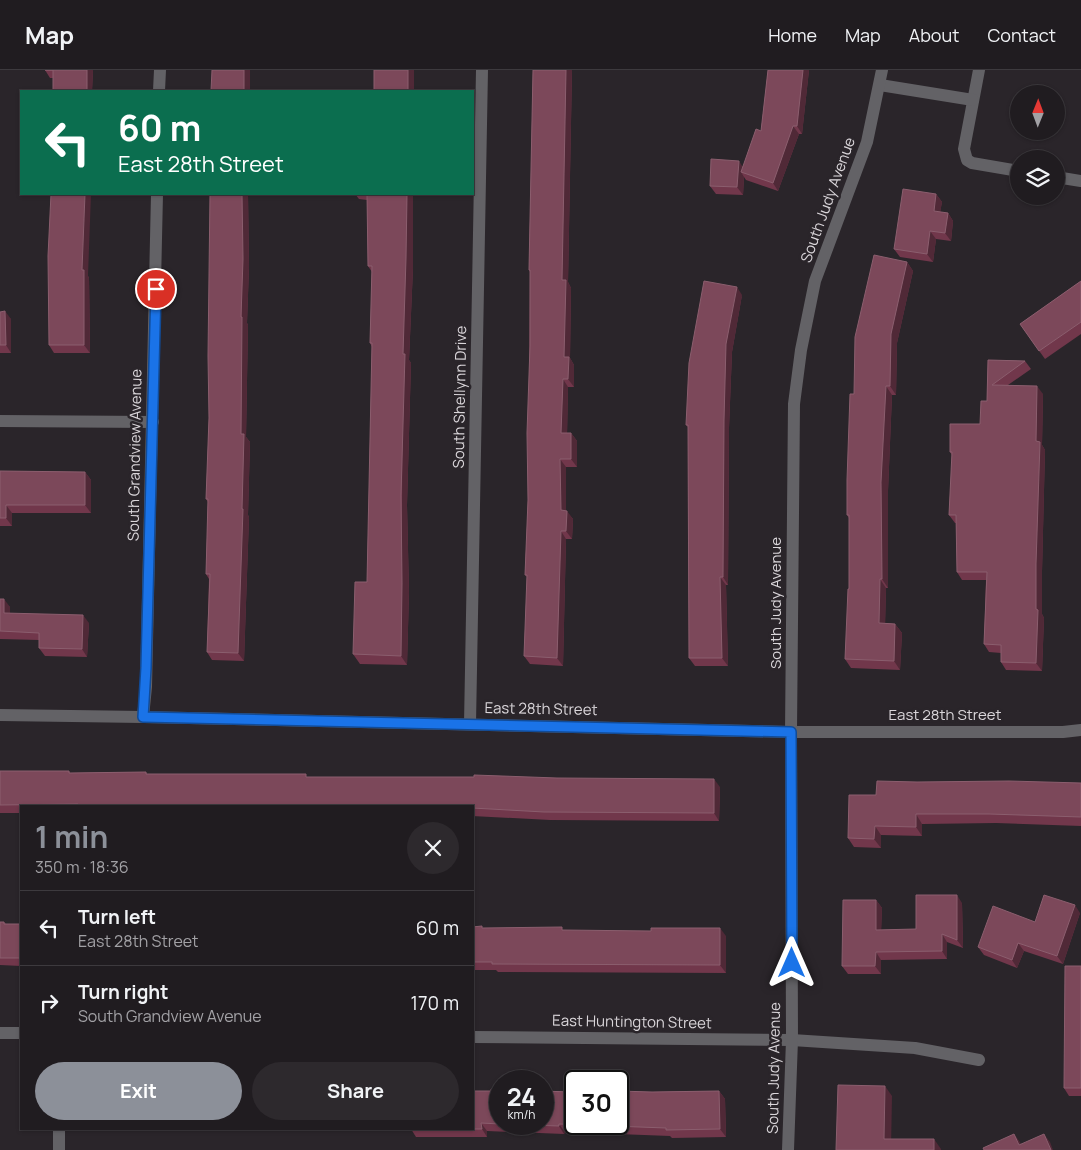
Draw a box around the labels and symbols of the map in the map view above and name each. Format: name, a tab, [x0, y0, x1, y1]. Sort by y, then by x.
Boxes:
north arrow	[1010, 85, 1065, 140]
street label: South Judy Avenue	[795, 134, 860, 265]
pin	[135, 268, 177, 310]
street label: South Shellynn Drive	[448, 325, 471, 469]
street label: South Grandview Avenue	[122, 369, 147, 541]
street label: South Judy Avenue	[765, 537, 786, 669]
street label: East 28th Street	[484, 697, 598, 720]
street label: East 28th Street	[889, 704, 1002, 725]
position arrow	[765, 936, 817, 988]
street label: South Judy Avenue	[762, 1002, 785, 1134]
street label: East Huntington Street	[552, 1010, 712, 1033]
speed limit sign: 30	[564, 1070, 629, 1135]

